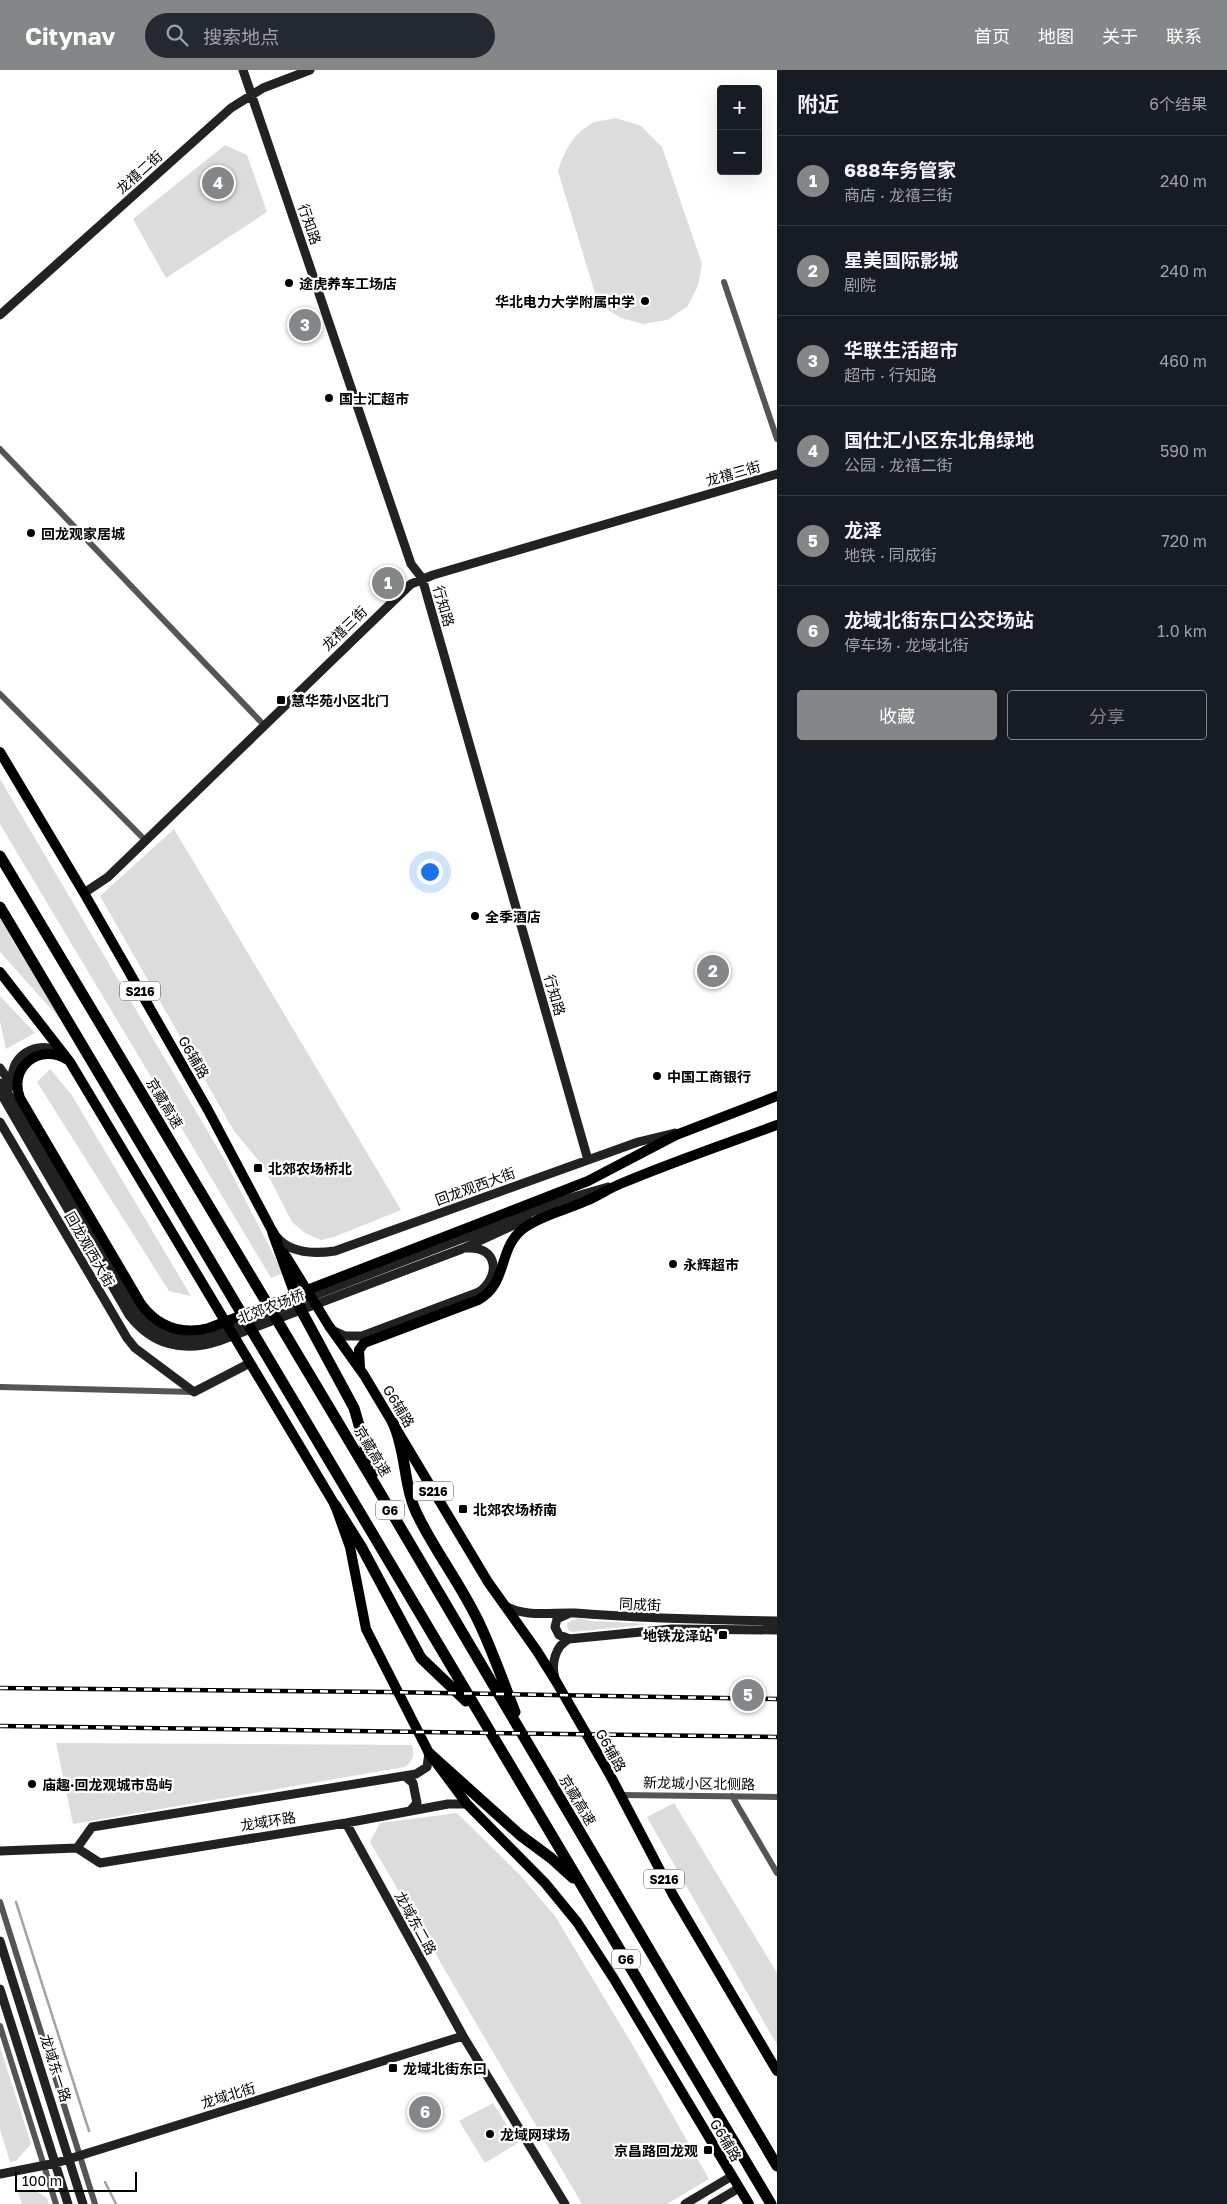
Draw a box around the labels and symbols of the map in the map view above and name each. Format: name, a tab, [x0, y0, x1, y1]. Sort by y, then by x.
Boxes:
street label: 龙禧二街	[113, 147, 165, 197]
pin: 4	[202, 164, 234, 202]
street label: 行知路	[295, 201, 325, 247]
place label: 途虎养车工场店	[299, 275, 397, 292]
marker: 途虎养车工场店	[283, 277, 295, 289]
place label: 华北电力大学附属中学	[495, 293, 635, 310]
marker: 华北电力大学附属中学	[639, 295, 651, 307]
pin: 3	[289, 306, 321, 344]
place label: 国士汇超市	[339, 390, 409, 407]
marker: 国士汇超市	[323, 392, 335, 404]
street label: 龙禧三街	[704, 457, 762, 489]
place label: 回龙观家居城	[41, 525, 125, 542]
marker: 回龙观家居城	[25, 527, 37, 539]
pin: 1	[372, 564, 404, 602]
street label: 行知路	[430, 583, 458, 629]
street label: 龙禧三街	[318, 602, 370, 654]
place label: 慧华苑小区北门	[291, 692, 389, 709]
marker: 慧华苑小区北门	[275, 694, 287, 706]
your location	[417, 859, 443, 885]
place label: 全季酒店	[485, 908, 541, 925]
marker: 全季酒店	[469, 910, 481, 922]
pin: 2	[697, 952, 729, 990]
street label: 行知路	[541, 972, 569, 1018]
road number: S216	[120, 981, 160, 1000]
street label: G6辅路	[175, 1033, 213, 1081]
place label: 中国工商银行	[667, 1068, 751, 1085]
marker: 中国工商银行	[651, 1070, 663, 1082]
street label: 京藏高速	[143, 1075, 187, 1131]
place label: 北郊农场桥北	[268, 1160, 352, 1177]
marker: 北郊农场桥北	[252, 1162, 264, 1174]
street label: 回龙观西大街	[433, 1164, 517, 1208]
street label: 回龙观西大街	[62, 1208, 118, 1290]
place label: 永辉超市	[683, 1256, 739, 1273]
marker: 永辉超市	[667, 1258, 679, 1270]
street label: 北郊农场桥	[235, 1286, 307, 1326]
street label: G6辅路	[380, 1382, 418, 1430]
street label: 京藏高速	[351, 1423, 395, 1479]
road number: S216	[413, 1482, 453, 1500]
road number: G6	[376, 1500, 404, 1520]
place label: 北郊农场桥南	[473, 1501, 557, 1518]
marker: 北郊农场桥南	[457, 1503, 469, 1515]
street label: 同成街	[619, 1594, 661, 1614]
place label: 地铁龙泽站	[643, 1627, 713, 1644]
marker: 地铁龙泽站	[717, 1629, 729, 1641]
pin: 5	[732, 1676, 764, 1714]
street label: G6辅路	[592, 1726, 630, 1774]
street label: 京藏高速	[556, 1772, 600, 1828]
street label: 新龙城小区北侧路	[643, 1774, 755, 1792]
place label: 庙趣·回龙观城市岛屿	[42, 1776, 172, 1793]
marker: 庙趣·回龙观城市岛屿	[26, 1778, 38, 1790]
street label: 龙域环路	[239, 1808, 297, 1834]
road number: S216	[644, 1870, 684, 1888]
street label: 龙域东二路	[392, 1888, 440, 1958]
road number: G6	[612, 1950, 640, 1968]
street label: 龙域东一路	[37, 2032, 75, 2104]
place label: 龙域北街东口	[403, 2060, 487, 2077]
marker: 龙域北街东口	[387, 2062, 399, 2074]
street label: 龙域北街	[199, 2079, 257, 2111]
pin: 6	[409, 2093, 441, 2131]
street label: G6辅路	[707, 2116, 745, 2164]
place label: 龙域网球场	[500, 2126, 570, 2143]
marker: 龙域网球场	[484, 2128, 496, 2140]
place label: 京昌路回龙观	[614, 2142, 698, 2159]
marker: 京昌路回龙观	[702, 2144, 714, 2156]
scale bar	[15, 2169, 138, 2192]

